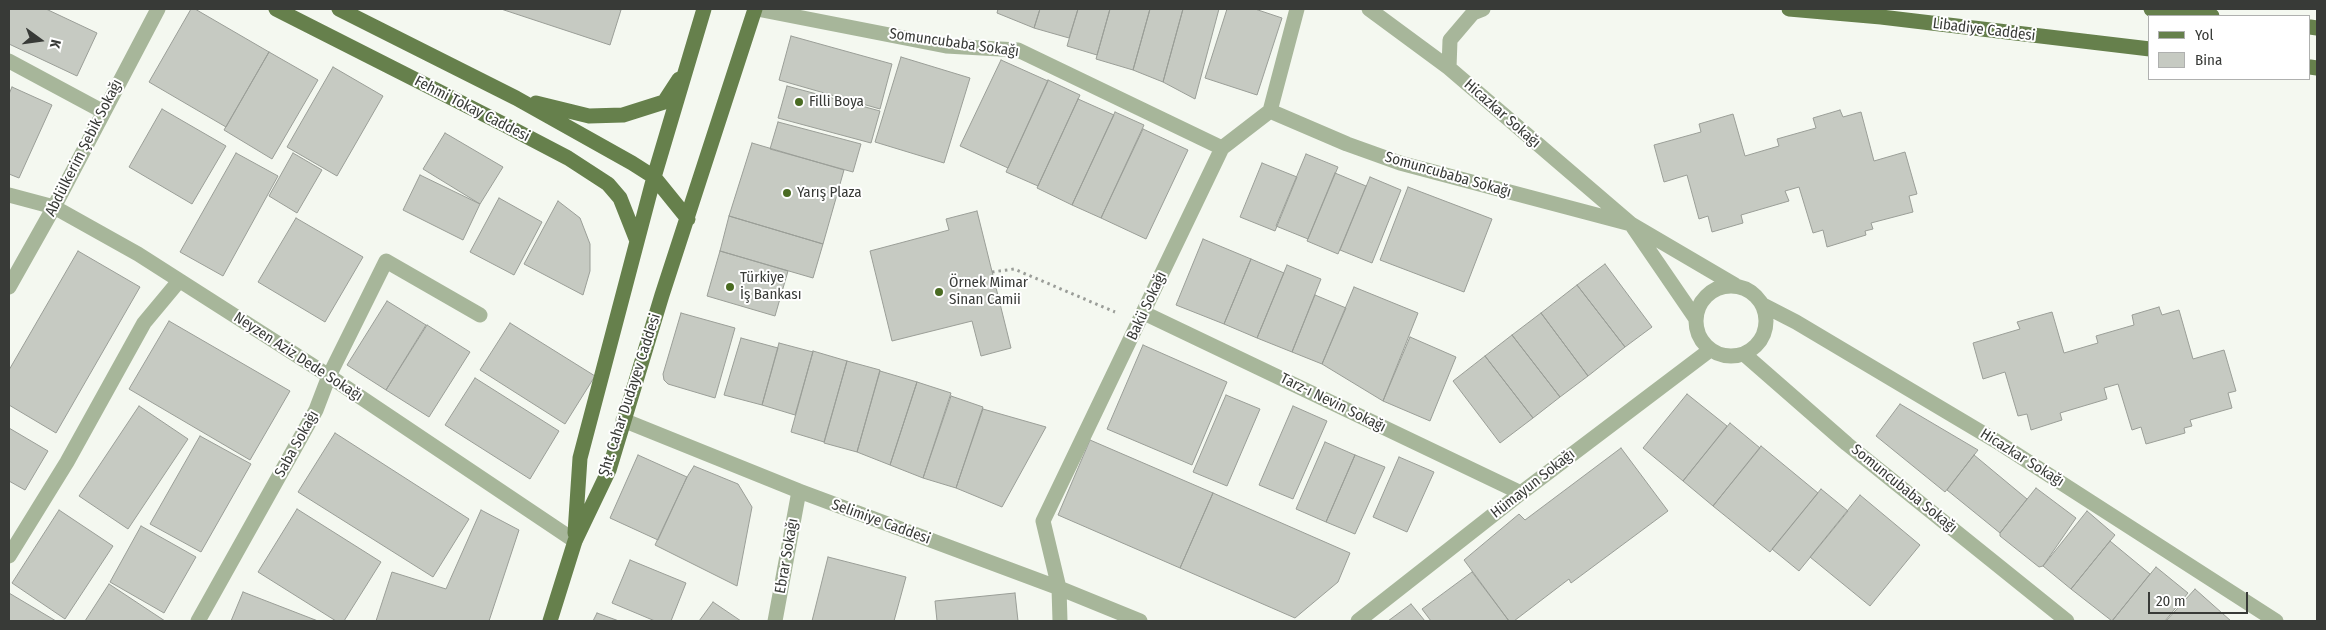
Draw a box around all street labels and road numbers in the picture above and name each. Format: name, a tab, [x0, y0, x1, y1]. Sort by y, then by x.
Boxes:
street label: Libadiye Caddesi	[1932, 15, 2036, 45]
street label: Somuncubaba Sokağı	[888, 25, 1020, 61]
street label: Fehmi Tokay Caddesi	[411, 72, 533, 146]
street label: Hicazkar Sokağı	[1460, 76, 1544, 152]
street label: Abdülkerim Şebik Sokağı	[42, 77, 126, 219]
street label: Somuncubaba Sokağı	[1383, 148, 1513, 202]
street label: Bakü Sokağı	[1123, 269, 1171, 343]
street label: Neyzen Aziz Dede Sokağı	[230, 309, 366, 405]
street label: Şht. Cahar Dudayev Caddesi	[595, 311, 665, 479]
street label: Tarz-ı Nevin Sokağı	[1277, 370, 1389, 436]
street label: Saba Sokağı	[271, 407, 323, 481]
street label: Hicazkar Sokağı	[1977, 425, 2067, 491]
street label: Somuncubaba Sokağı	[1848, 441, 1960, 537]
street label: Hümayun Sokağı	[1487, 446, 1579, 522]
street label: Selimiye Caddesi	[829, 496, 933, 548]
street label: Ebrar Sokağı	[772, 517, 802, 595]

